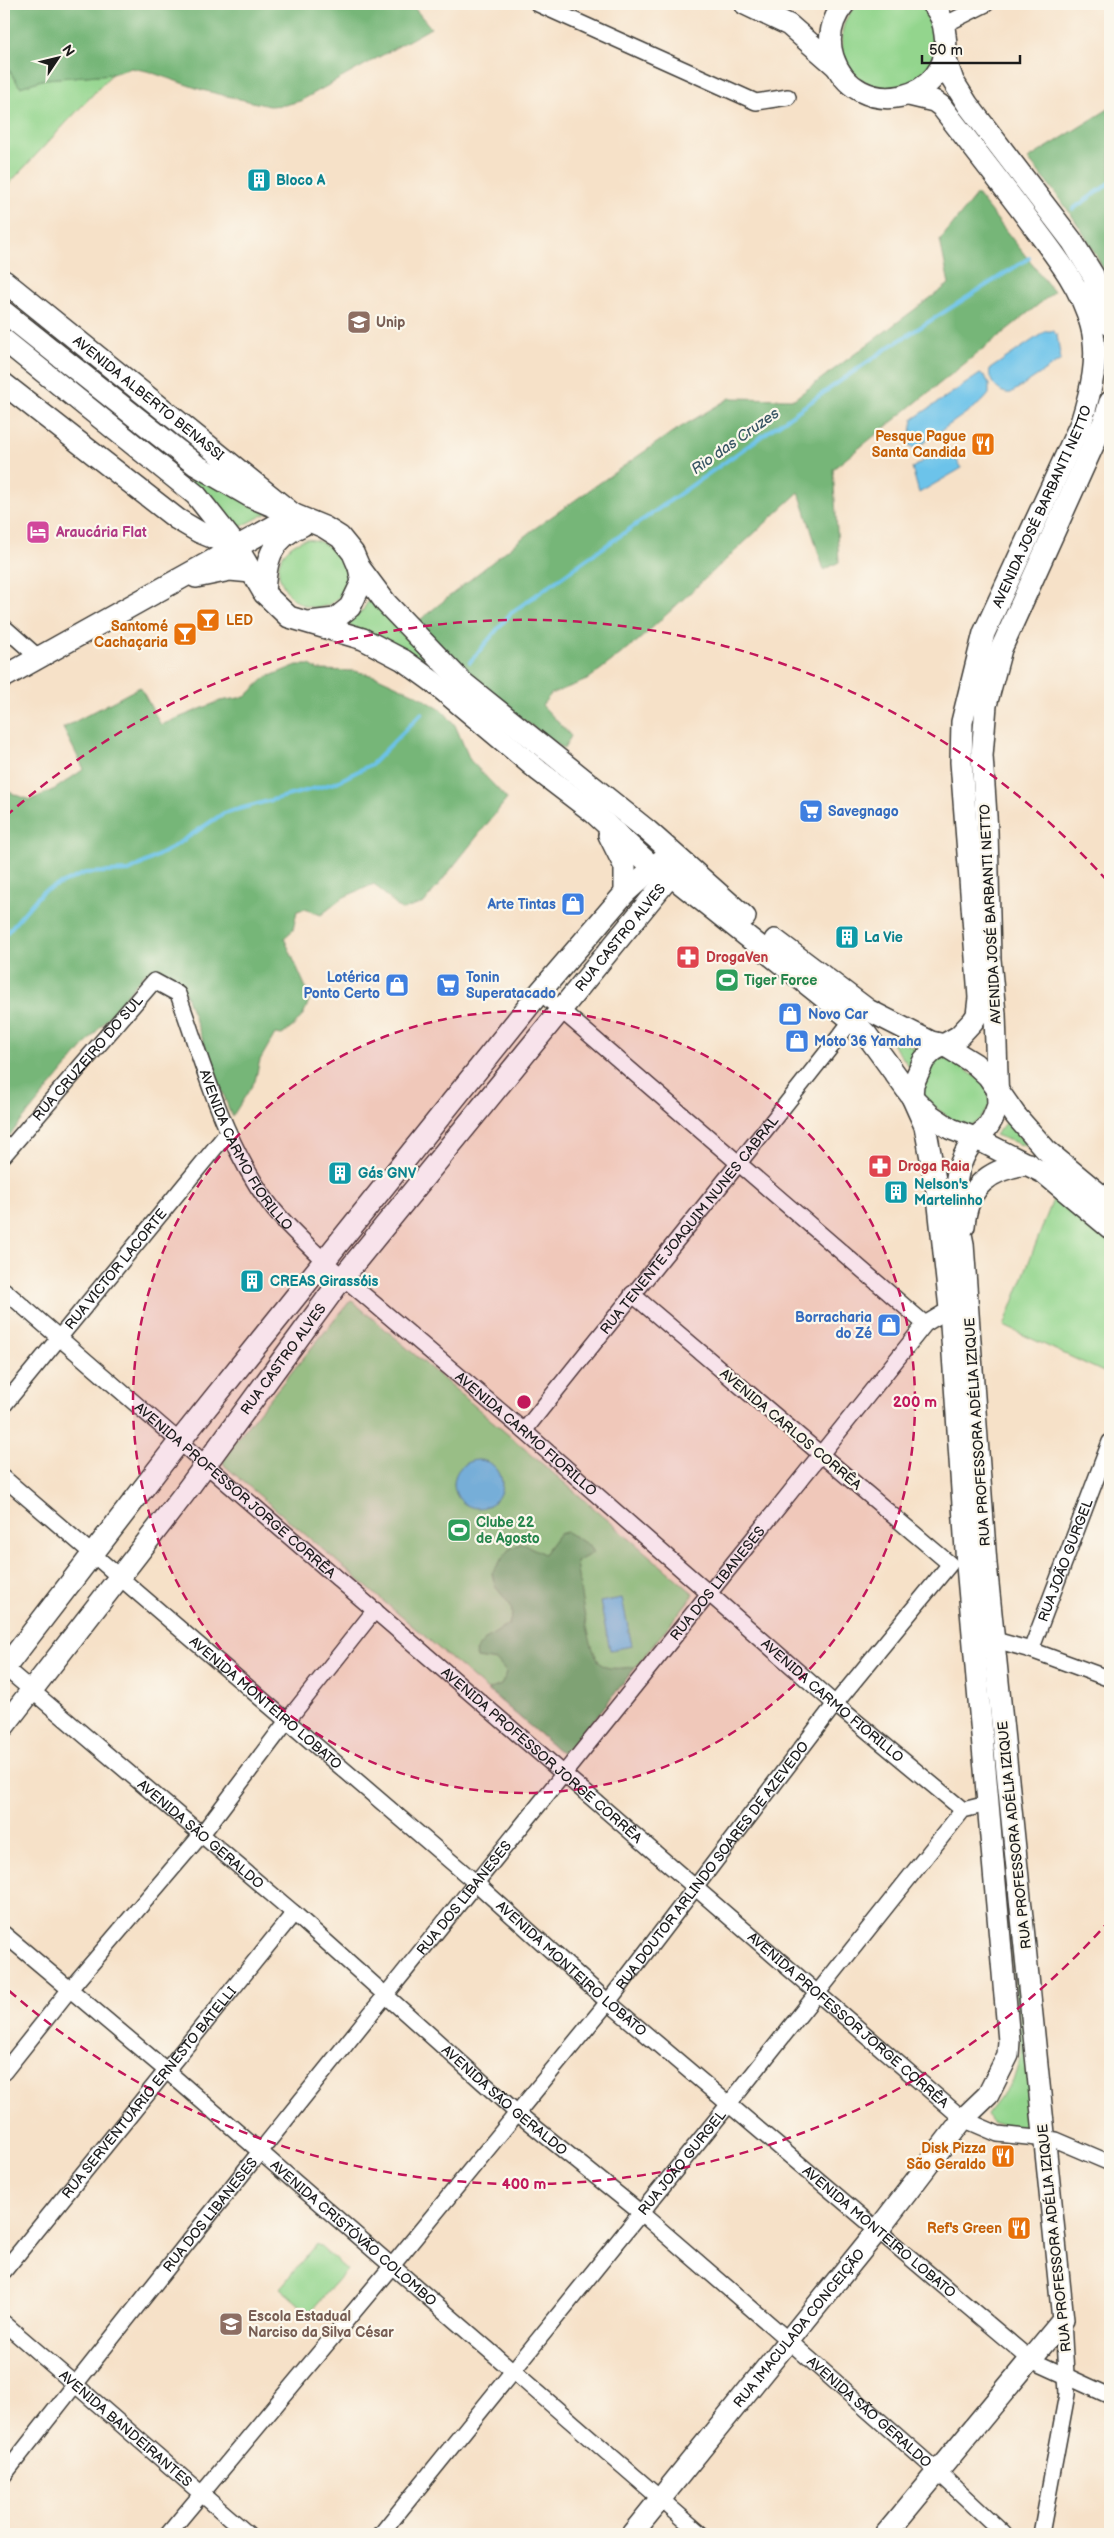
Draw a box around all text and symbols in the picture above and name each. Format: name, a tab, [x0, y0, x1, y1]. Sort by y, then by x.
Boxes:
north arrow	[32, 32, 82, 82]
scale bar	[922, 32, 1019, 64]
text: 50 m	[929, 41, 963, 60]
text: N	[58, 42, 78, 60]
building icon: Bloco A	[246, 167, 272, 193]
place label: Bloco A	[276, 172, 326, 189]
school or university icon: Unip	[346, 309, 372, 335]
place label: Unip	[376, 314, 405, 331]
street label: AVENIDA ALBERTO BENASSI	[70, 332, 227, 464]
street label: AVENIDA JOSÉ BARBANTI NETTO	[989, 403, 1095, 610]
water label: Rio das Cruzes	[688, 404, 783, 479]
place label: Pesque Pague Santa Candida	[872, 428, 966, 461]
restaurant icon: Pesque Pague Santa Candida	[970, 431, 996, 457]
hotel icon: Araucária Flat	[25, 519, 51, 545]
place label: Araucária Flat	[55, 524, 147, 541]
bar icon: LED	[195, 607, 221, 633]
place label: LED	[226, 612, 253, 629]
place label: Santomé Cachaçaria	[94, 618, 169, 651]
bar icon: Santomé Cachaçaria	[172, 621, 198, 647]
supermarket icon: Savegnago	[798, 798, 824, 824]
place label: Savegnago	[828, 803, 899, 820]
street label: AVENIDA JOSÉ BARBANTI NETTO	[975, 803, 1005, 1024]
street label: RUA CASTRO ALVES	[572, 880, 669, 995]
shop icon: Arte Tintas	[560, 891, 586, 917]
place label: Arte Tintas	[486, 896, 556, 913]
building icon: La Vie	[834, 924, 860, 950]
place label: La Vie	[864, 929, 903, 946]
pharmacy icon: DrogaVen	[675, 944, 701, 970]
place label: DrogaVen	[706, 949, 769, 966]
sports icon: Tiger Force	[714, 967, 740, 993]
place label: Lotérica Ponto Certo	[304, 969, 380, 1002]
place label: Tonin Superatacado	[466, 969, 556, 1002]
shop icon: Lotérica Ponto Certo	[384, 972, 410, 998]
supermarket icon: Tonin Superatacado	[435, 972, 461, 998]
place label: Tiger Force	[744, 972, 817, 989]
street label: RUA CRUZEIRO DO SUL	[29, 992, 147, 1125]
shop icon: Novo Car	[777, 1001, 803, 1027]
place label: Novo Car	[808, 1006, 868, 1023]
shop icon: Moto 36 Yamaha	[784, 1028, 810, 1054]
place label: Moto 36 Yamaha	[814, 1033, 922, 1050]
street label: AVENIDA CARMO FIORILLO	[196, 1067, 296, 1234]
street label: RUA TENENTE JOAQUIM NUNES CABRAL	[597, 1113, 782, 1338]
pharmacy icon: Droga Raia	[867, 1153, 893, 1179]
place label: Droga Raia	[898, 1158, 970, 1175]
building icon: Gás GNV	[327, 1160, 353, 1186]
place label: Gás GNV	[358, 1165, 417, 1182]
place label: Nelson's Martelinho	[914, 1176, 983, 1209]
building icon: Nelson's Martelinho	[883, 1179, 909, 1205]
street label: RUA VICTOR LACORTE	[61, 1205, 171, 1333]
building icon: CREAS Girassóis	[239, 1268, 265, 1294]
place label: CREAS Girassóis	[270, 1273, 379, 1290]
street label: RUA CASTRO ALVES	[237, 1300, 330, 1418]
place label: Borracharia do Zé	[795, 1309, 873, 1342]
shop icon: Borracharia do Zé	[876, 1312, 902, 1338]
street label: RUA PROFESSORA ADÉLIA IZIQUE	[960, 1317, 994, 1547]
street label: AVENIDA CARLOS CORRÊA	[716, 1364, 866, 1494]
street label: AVENIDA CARMO FIORILLO	[452, 1368, 600, 1500]
centre of rings	[515, 1393, 533, 1411]
text: 200 m	[893, 1393, 937, 1412]
street label: AVENIDA PROFESSOR JORGE CORRÊA	[131, 1399, 339, 1582]
street label: RUA JOÃO GURGEL	[1035, 1497, 1097, 1624]
place label: Clube 22 de Agosto	[476, 1514, 540, 1547]
sports icon: Clube 22 de Agosto	[446, 1517, 472, 1543]
street label: RUA DOS LIBANESES	[667, 1523, 769, 1644]
street label: AVENIDA MONTEIRO LOBATO	[186, 1633, 345, 1773]
street label: AVENIDA CARMO FIORILLO	[758, 1635, 907, 1766]
street label: AVENIDA PROFESSOR JORGE CORRÊA	[438, 1664, 646, 1847]
street label: RUA PROFESSORA ADÉLIA IZIQUE	[993, 1720, 1035, 1950]
street label: RUA DOUTOR ARLINDO SOARES DE AZEVEDO	[612, 1738, 813, 1993]
street label: AVENIDA SÃO GERALDO	[134, 1776, 267, 1893]
street label: RUA DOS LIBANESES	[413, 1838, 515, 1959]
street label: AVENIDA MONTEIRO LOBATO	[493, 1897, 650, 2040]
street label: AVENIDA PROFESSOR JORGE CORRÊA	[744, 1929, 952, 2112]
street label: RUA SERVENTUÁRIO ERNESTO BATELLI	[58, 1983, 240, 2202]
street label: AVENIDA SÃO GERALDO	[438, 2042, 571, 2159]
street label: RUA JOÃO GURGEL	[635, 2107, 730, 2219]
street label: RUA PROFESSORA ADÉLIA IZIQUE	[1033, 2123, 1075, 2353]
place label: Disk Pizza São Geraldo	[906, 2140, 986, 2173]
restaurant icon: Disk Pizza São Geraldo	[990, 2143, 1016, 2169]
street label: RUA DOS LIBANESES	[159, 2154, 261, 2276]
street label: AVENIDA CRISTÓVÃO COLOMBO	[267, 2157, 440, 2310]
street label: AVENIDA MONTEIRO LOBATO	[799, 2162, 959, 2302]
text: 400 m	[502, 2175, 546, 2194]
restaurant icon: Ref's Green	[1006, 2215, 1032, 2241]
place label: Ref's Green	[927, 2220, 1002, 2237]
street label: RUA IMACULADA CONCEIÇÃO	[730, 2245, 869, 2411]
place label: Escola Estadual Narciso da Silva César	[248, 2308, 394, 2341]
school or university icon: Escola Estadual Narciso da Silva César	[218, 2311, 244, 2337]
street label: AVENIDA SÃO GERALDO	[803, 2353, 935, 2472]
street label: AVENIDA BANDEIRANTES	[56, 2367, 195, 2491]

